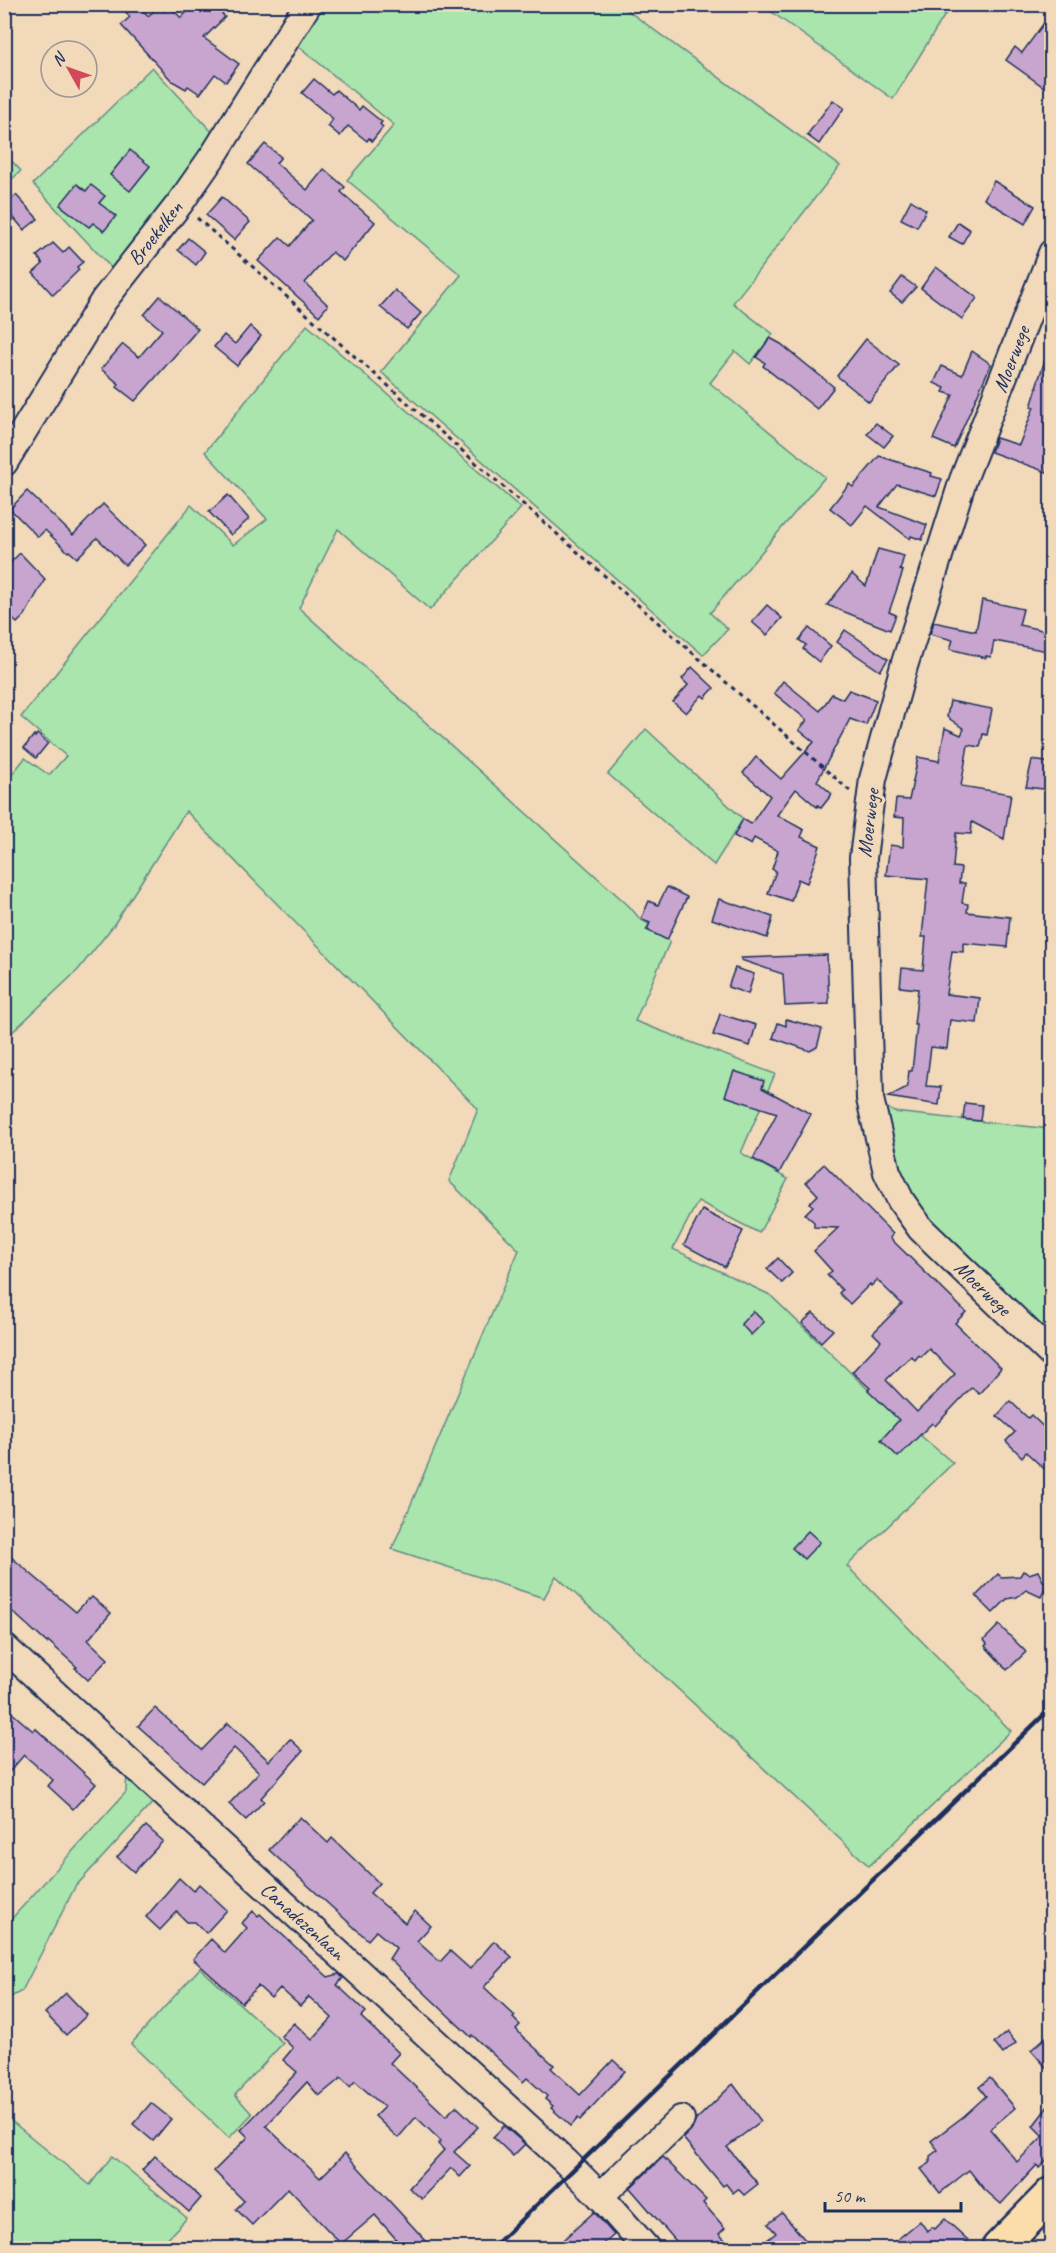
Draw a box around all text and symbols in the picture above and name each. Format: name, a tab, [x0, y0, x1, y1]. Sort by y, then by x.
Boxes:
north arrow	[39, 39, 99, 99]
text: N	[47, 47, 71, 70]
street label: Broekelken	[122, 195, 189, 271]
street label: Moerwege	[987, 320, 1036, 396]
street label: Moerwege	[851, 785, 885, 859]
street label: Moerwege	[949, 1255, 1018, 1323]
street label: Canadezenlaan	[255, 1876, 352, 1967]
scale bar	[825, 2175, 962, 2213]
text: 50 m	[834, 2185, 867, 2207]

